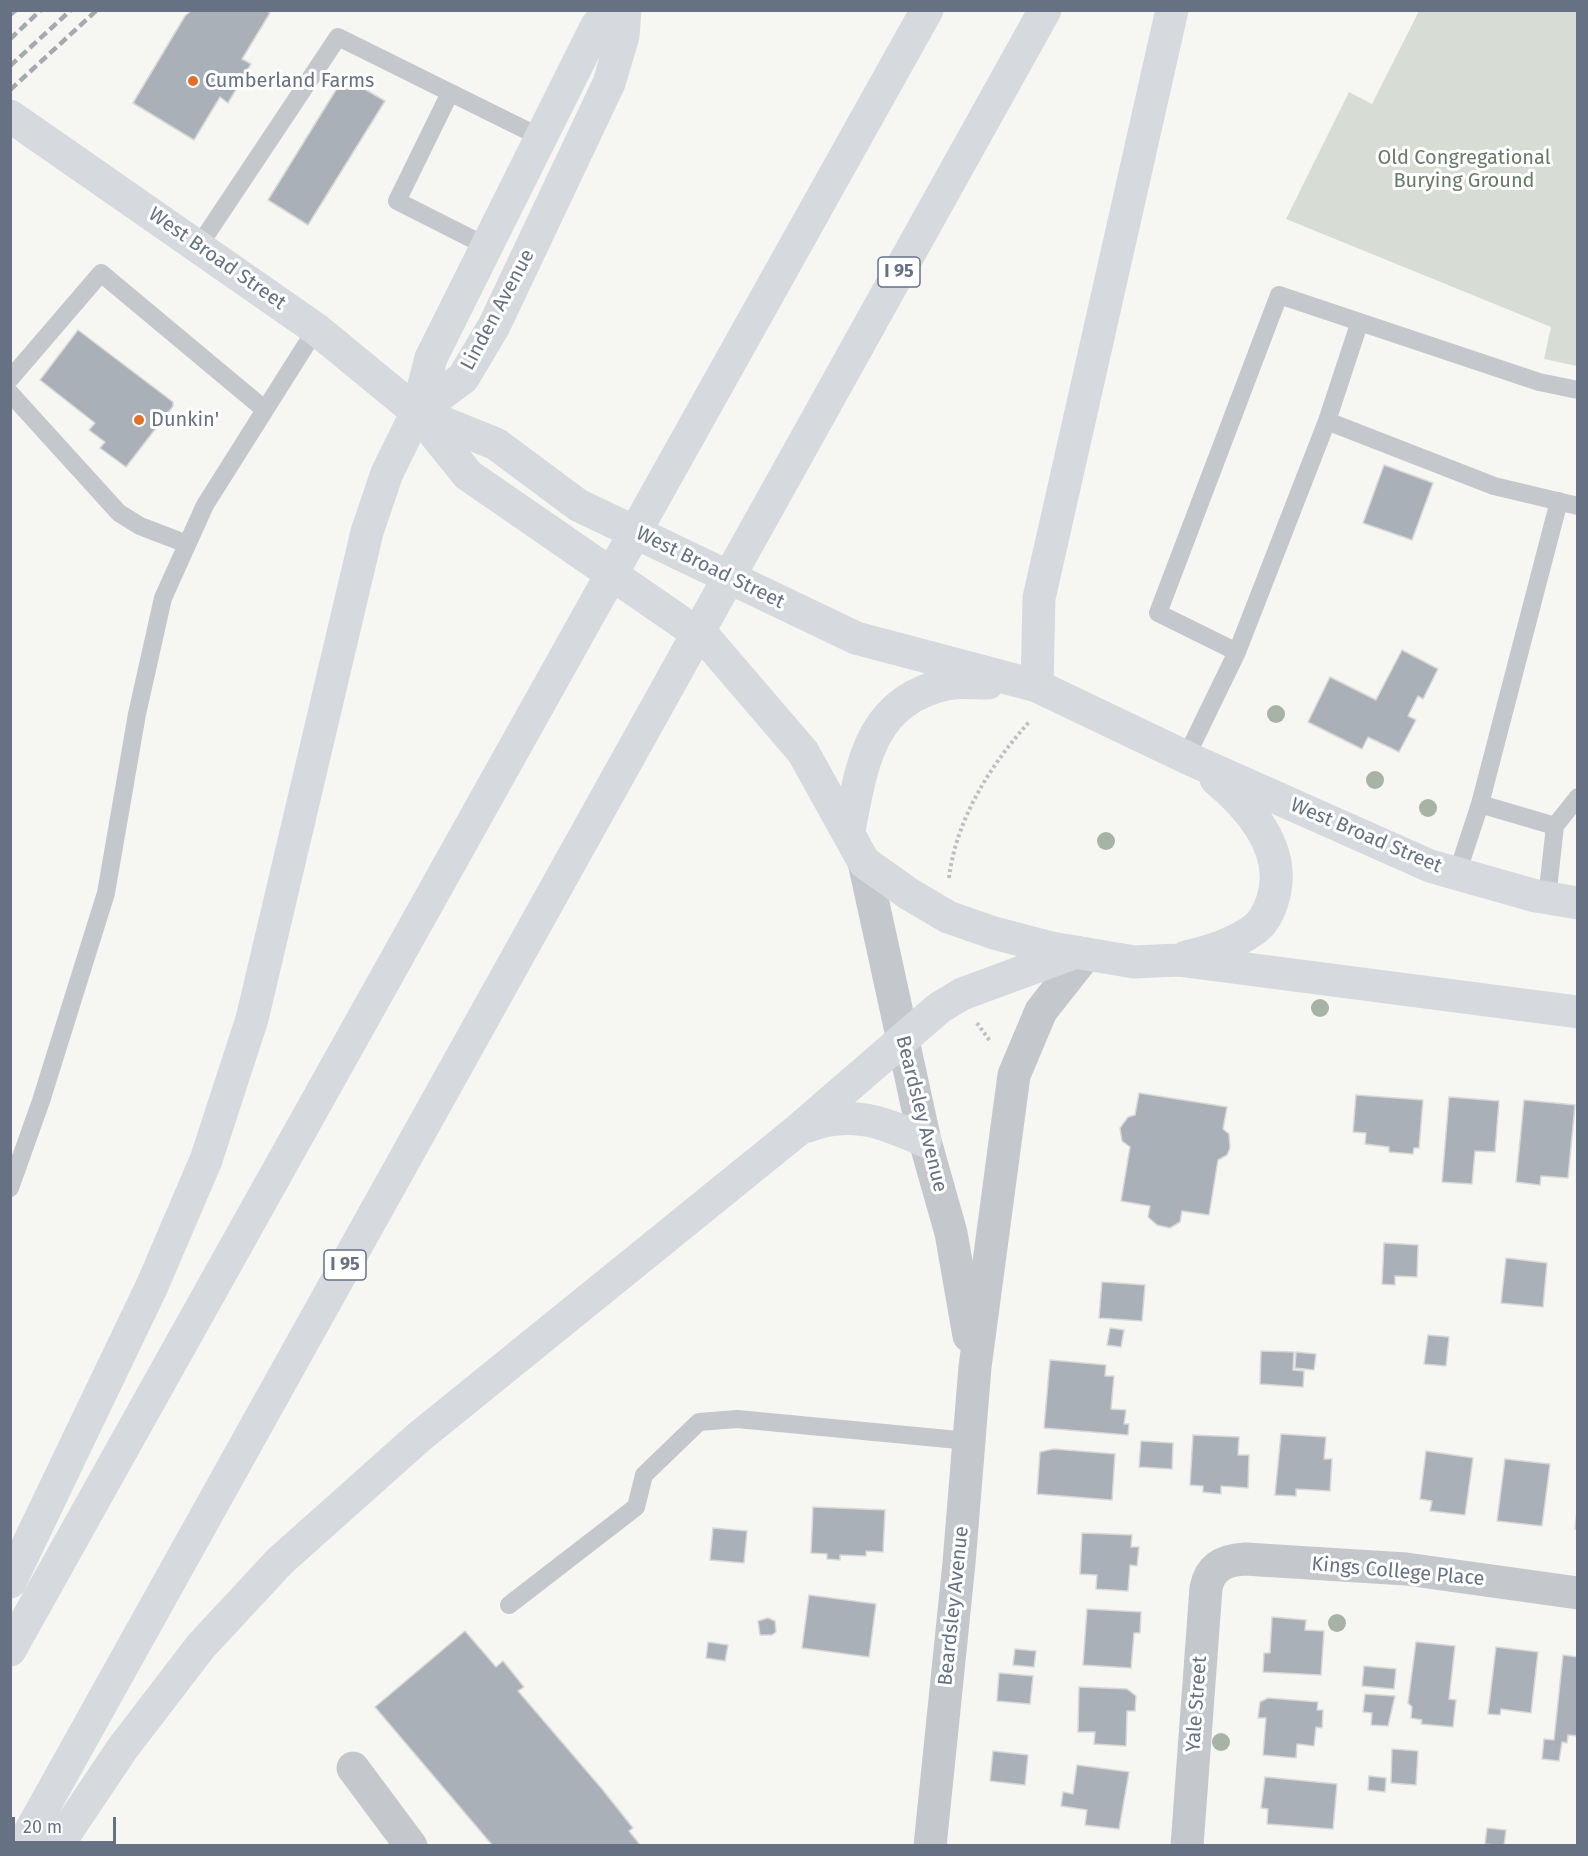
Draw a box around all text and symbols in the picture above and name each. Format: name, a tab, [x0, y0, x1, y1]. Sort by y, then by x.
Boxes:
place label: Cumberland Farms	[205, 69, 374, 93]
marker: Cumberland Farms	[186, 74, 200, 88]
park label: Old Congregational Burying Ground	[1377, 146, 1551, 193]
street label: West Broad Street	[144, 203, 290, 315]
street label: Linden Avenue	[456, 245, 540, 375]
road number: I 95	[878, 257, 920, 287]
place label: Dunkin'	[151, 408, 219, 432]
marker: Dunkin'	[132, 413, 146, 427]
street label: West Broad Street	[632, 522, 788, 614]
street label: West Broad Street	[1287, 793, 1445, 879]
street label: Beardsley Avenue	[890, 1033, 952, 1195]
road number: I 95	[324, 1250, 366, 1280]
street label: Beardsley Avenue	[934, 1525, 974, 1687]
street label: Kings College Place	[1311, 1552, 1485, 1592]
street label: Yale Street	[1182, 1655, 1212, 1753]
scale bar	[15, 1805, 118, 1843]
text: 20 m	[23, 1816, 62, 1838]

